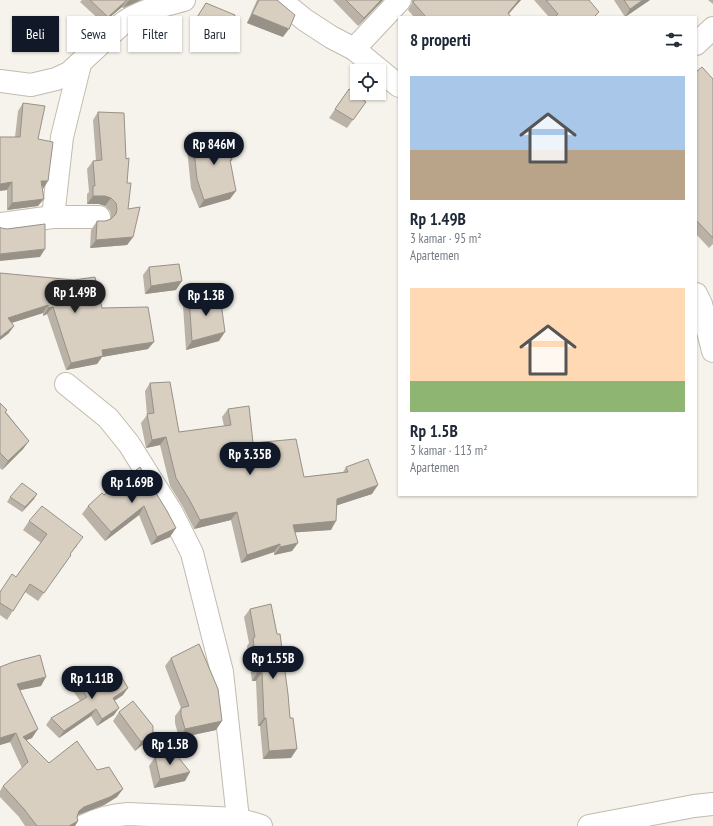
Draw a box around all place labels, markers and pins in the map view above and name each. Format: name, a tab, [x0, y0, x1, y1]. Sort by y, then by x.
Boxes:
pin: Rp 846M	[177, 132, 251, 166]
pin: Rp 1.49B	[34, 280, 116, 314]
pin: Rp 1.3B	[169, 283, 243, 317]
pin: Rp 3.35B	[209, 442, 291, 476]
pin: Rp 1.69B	[91, 470, 173, 504]
pin: Rp 1.55B	[232, 646, 314, 680]
pin: Rp 1.11B	[51, 666, 133, 700]
pin: Rp 1.5B	[133, 732, 207, 766]

